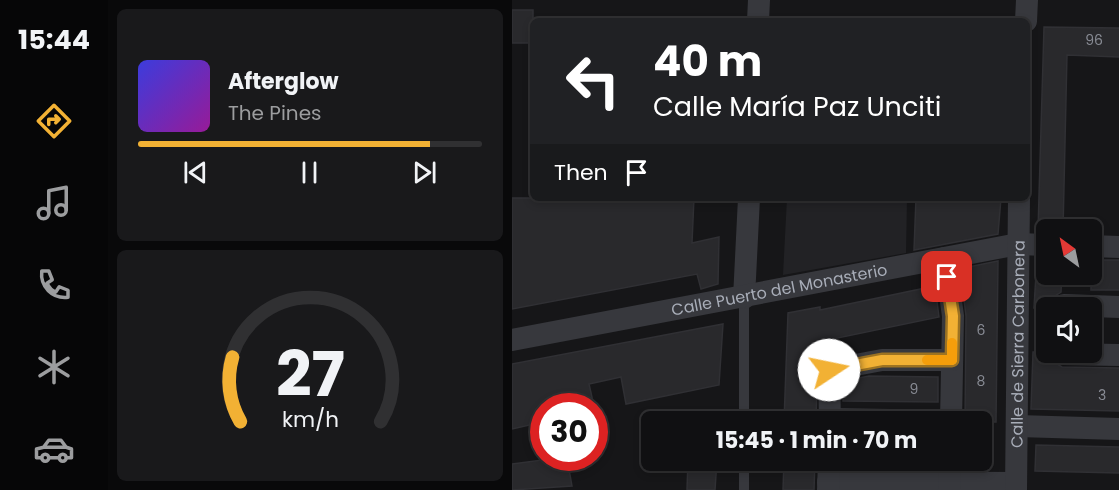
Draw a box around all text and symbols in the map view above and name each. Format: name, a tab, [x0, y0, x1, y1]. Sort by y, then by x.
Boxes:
text: 15:44	[18, 21, 90, 58]
house number: 96	[1085, 30, 1103, 50]
text: 40 m	[653, 32, 762, 91]
icon: left	[554, 42, 632, 120]
text: Afterglow	[228, 66, 339, 97]
text: Calle María Paz Unciti	[653, 88, 941, 125]
text: The Pines	[228, 99, 322, 127]
icon: directions	[33, 100, 75, 142]
icon: previous	[179, 156, 212, 189]
icon: pause	[293, 156, 326, 189]
icon: next	[408, 156, 441, 189]
icon: arrive	[620, 156, 653, 189]
text: Then	[554, 157, 608, 188]
icon: music	[33, 182, 75, 224]
north arrow	[1036, 219, 1102, 285]
map controls	[1036, 219, 1102, 363]
street label: Calle de Sierra Carbonera	[1005, 240, 1030, 448]
pin	[921, 251, 972, 302]
street label: Calle Puerto del Monasterio	[669, 258, 889, 321]
icon: arrive	[930, 260, 963, 293]
icon: phone	[33, 264, 75, 306]
button: sound	[1036, 297, 1102, 363]
house number: 6	[977, 320, 986, 340]
text: 27	[275, 330, 345, 418]
position arrow	[797, 338, 861, 402]
icon: climate	[33, 346, 75, 388]
house number: 8	[977, 371, 986, 391]
house number: 9	[910, 379, 918, 399]
house number: 3	[1098, 385, 1106, 405]
speed limit sign: 30	[530, 393, 608, 471]
text: km/h	[281, 405, 339, 436]
text: 15:45 · 1 min · 70 m	[716, 425, 917, 456]
icon: car	[33, 428, 75, 470]

